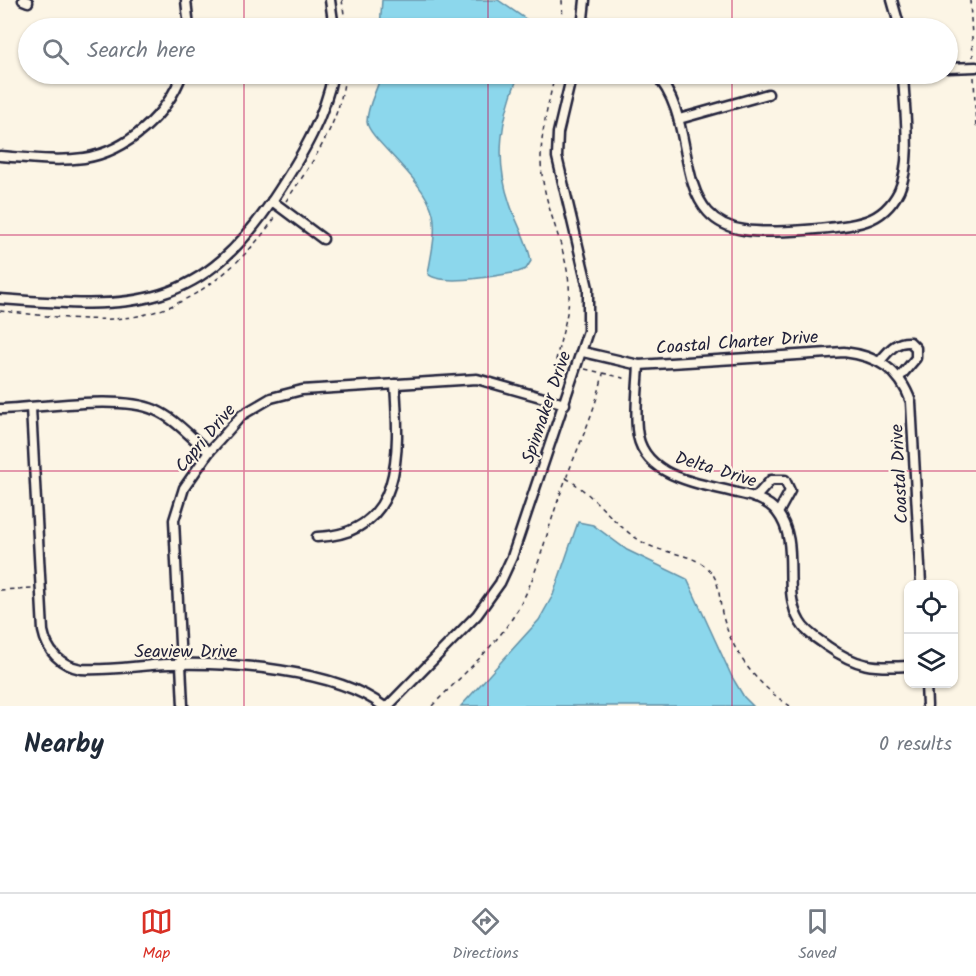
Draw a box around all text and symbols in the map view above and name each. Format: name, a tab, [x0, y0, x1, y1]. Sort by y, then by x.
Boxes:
search box	[18, 18, 958, 84]
text: Search here	[87, 34, 195, 69]
icon: search	[39, 35, 72, 68]
street label: Coastal Charter Drive	[655, 323, 819, 364]
street label: Spinnaker Drive	[515, 347, 580, 468]
street label: Capri Drive	[168, 398, 244, 480]
street label: Coastal Drive	[883, 423, 918, 524]
street label: Delta Drive	[671, 444, 760, 497]
map controls	[904, 580, 958, 688]
button: locate	[904, 580, 958, 634]
button: layers	[904, 634, 958, 688]
street label: Seaview Drive	[135, 638, 237, 667]
text: Nearby	[24, 724, 104, 766]
text: 0 results	[879, 729, 952, 761]
tab: Map	[140, 905, 173, 966]
tab: Directions	[452, 905, 519, 966]
tab: Saved	[798, 905, 836, 966]

